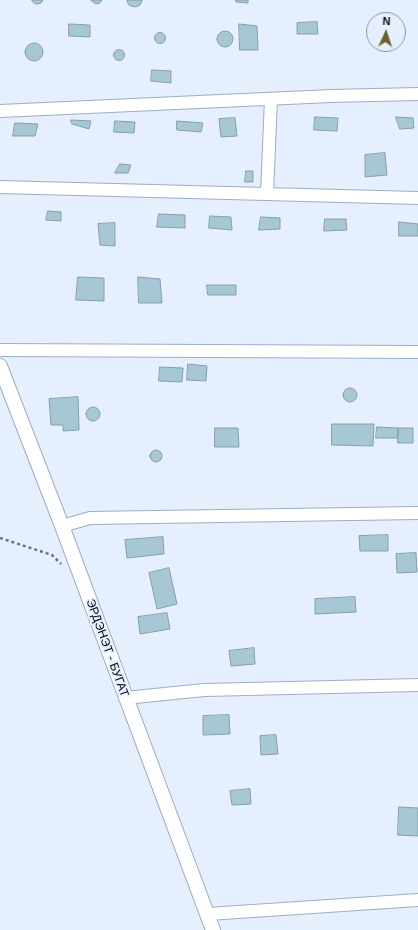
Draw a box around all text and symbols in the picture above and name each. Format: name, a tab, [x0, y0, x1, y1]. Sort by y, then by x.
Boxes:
north arrow	[366, 12, 406, 52]
text: N	[382, 15, 391, 27]
street label: ЭРДЭНЭТ - БУГАТ	[83, 597, 131, 699]

